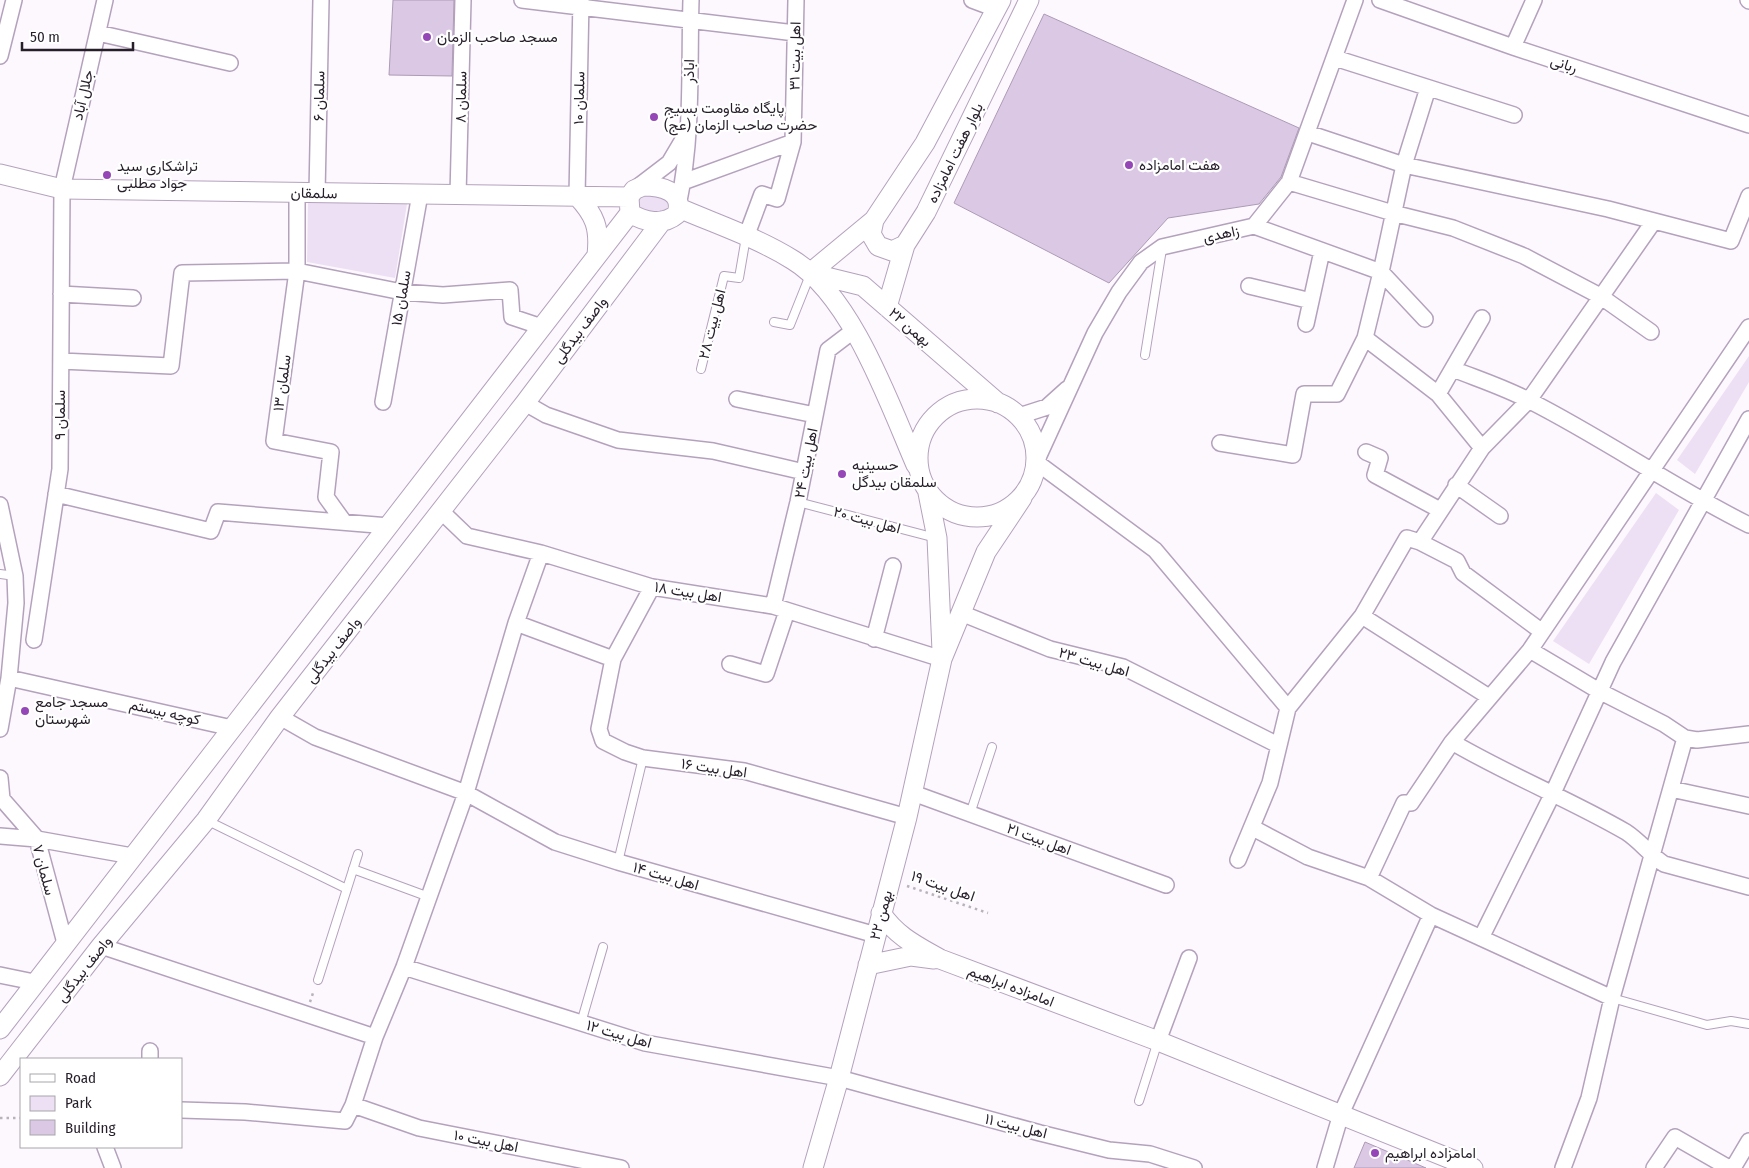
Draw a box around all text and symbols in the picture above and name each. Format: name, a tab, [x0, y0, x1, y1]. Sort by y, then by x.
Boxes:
scale bar	[22, 20, 134, 52]
street label: اهل بیت ۳۱	[785, 21, 805, 91]
text: 50 m	[30, 28, 60, 46]
place label: مسجد صاحب الزمان	[437, 28, 558, 46]
marker: مسجد صاحب الزمان	[421, 31, 433, 43]
street label: ربانی	[1548, 51, 1580, 78]
street label: اباذر	[680, 59, 698, 84]
street label: جلال آباد	[68, 68, 98, 122]
street label: سلمان ۶	[310, 71, 328, 121]
street label: سلمان ۸	[452, 71, 470, 123]
street label: سلمان ۱۰	[570, 71, 588, 125]
place label: پایگاه مقاومت بسیج حضرت صاحب الزمان (عج)	[664, 99, 817, 136]
street label: بلوار هفت امامزاده	[923, 100, 987, 206]
marker: پایگاه مقاومت بسیج حضرت صاحب الزمان (عج)	[648, 111, 660, 123]
place label: هفت امامزاده	[1139, 156, 1220, 174]
place label: تراشکاری سید جواد مطلبی	[117, 157, 198, 193]
marker: هفت امامزاده	[1123, 159, 1135, 171]
marker: تراشکاری سید جواد مطلبی	[101, 169, 113, 181]
street label: سلمقان	[290, 184, 338, 202]
street label: زاهدی	[1201, 221, 1241, 248]
street label: سلمان ۱۵	[387, 269, 415, 327]
street label: اهل بیت ۲۸	[695, 287, 729, 361]
street label: واصف بیدگلی	[549, 293, 612, 368]
street label: ۲۲ بهمن	[884, 304, 935, 351]
street label: سلمان ۱۳	[269, 353, 295, 412]
street label: سلمان ۹	[51, 390, 69, 440]
street label: اهل بیت ۲۴	[790, 426, 822, 500]
place label: حسینیه سلمقان بیدگل	[852, 456, 937, 491]
marker: حسینیه سلمقان بیدگل	[836, 468, 848, 480]
street label: اهل بیت ۲۰	[831, 502, 903, 538]
street label: اهل بیت ۱۸	[653, 578, 723, 606]
street label: واصف بیدگلی	[302, 613, 365, 687]
street label: اهل بیت ۲۳	[1057, 643, 1131, 681]
place label: مسجد جامع شهرستان	[35, 693, 108, 728]
street label: کوچه بیستم	[128, 695, 202, 730]
marker: مسجد جامع شهرستان	[19, 705, 31, 717]
street label: اهل بیت ۱۶	[680, 754, 748, 782]
street label: اهل بیت ۲۱	[1004, 819, 1074, 859]
street label: سلمان ۷	[29, 843, 59, 897]
street label: اهل بیت ۱۴	[631, 858, 701, 894]
street label: اهل بیت ۱۹	[909, 867, 977, 905]
street label: ۲۲ بهمن	[866, 888, 897, 942]
street label: واصف بیدگلی	[53, 932, 116, 1006]
street label: امامزاده ابراهیم	[965, 961, 1057, 1012]
street label: اهل بیت ۱۲	[584, 1016, 654, 1052]
legend	[20, 1058, 182, 1148]
text: Road	[65, 1069, 96, 1087]
text: Park	[65, 1094, 92, 1112]
street label: اهل بیت ۱۱	[983, 1110, 1049, 1142]
text: Building	[65, 1119, 116, 1137]
street label: اهل بیت ۱۰	[452, 1126, 520, 1156]
place label: امامزاده ابراهیم	[1385, 1144, 1476, 1163]
marker: امامزاده ابراهیم	[1369, 1147, 1381, 1159]

